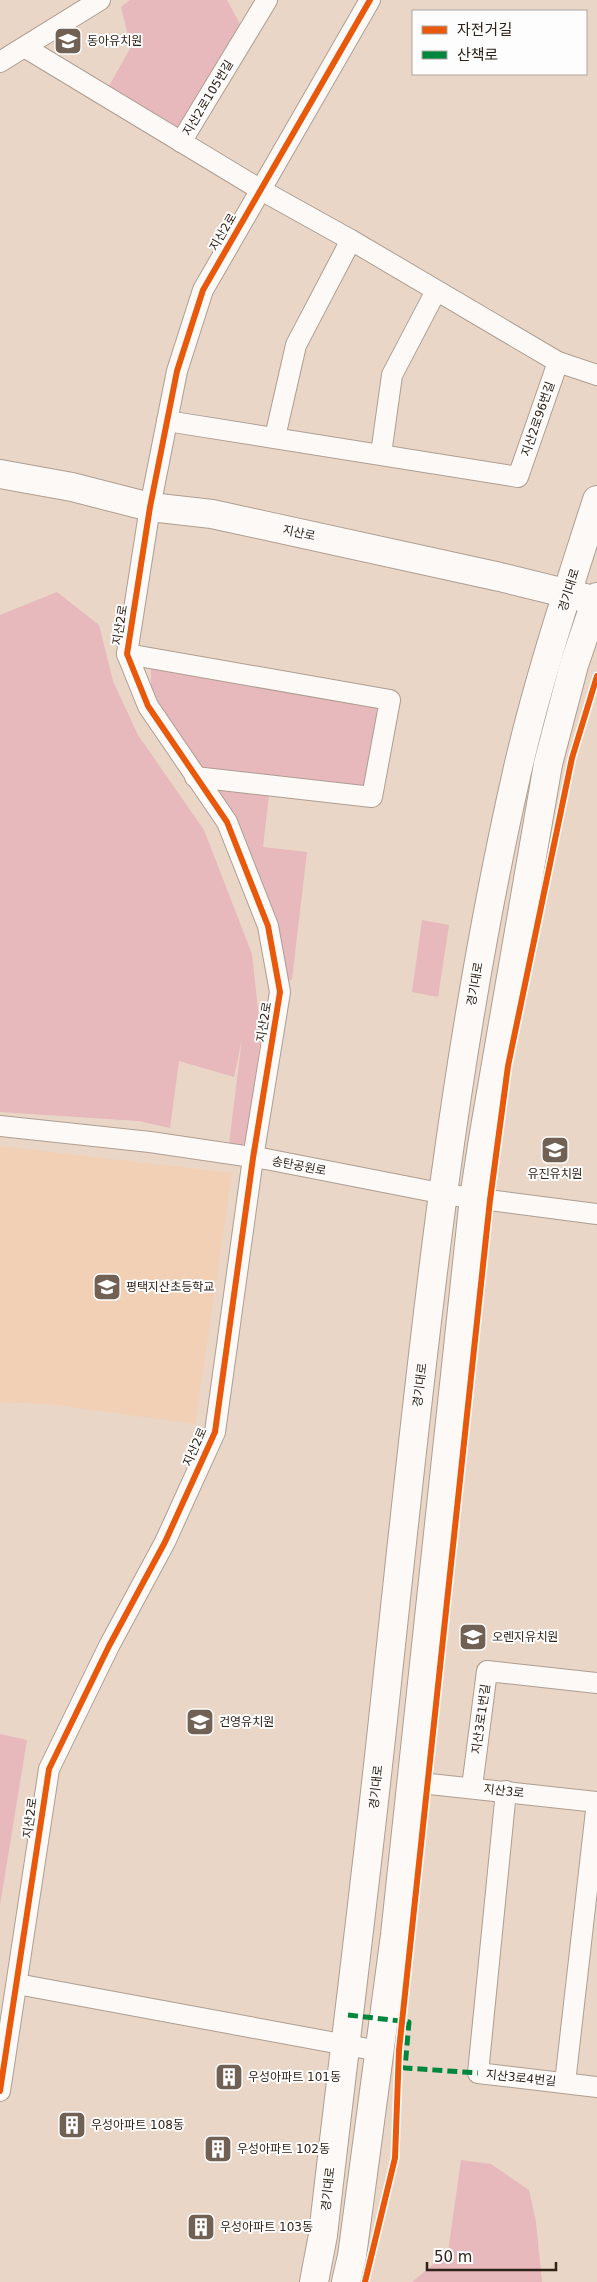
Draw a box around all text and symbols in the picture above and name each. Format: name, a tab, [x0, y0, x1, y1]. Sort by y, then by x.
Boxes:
legend	[412, 10, 587, 75]
text: 자전거길	[457, 21, 512, 39]
school or university icon: 동아유치원	[53, 26, 83, 56]
place label: 동아유치원	[87, 34, 142, 48]
text: 산책로	[457, 46, 498, 64]
street label: 지산2로105번길	[180, 58, 236, 138]
street label: 지산2로	[207, 211, 239, 253]
street label: 지산2로96번길	[519, 380, 557, 458]
street label: 지산로	[281, 523, 317, 543]
street label: 경기대로	[556, 567, 582, 613]
street label: 지산2로	[110, 604, 130, 646]
street label: 경기대로	[464, 961, 486, 1007]
street label: 지산2로	[254, 1001, 274, 1043]
school or university icon: 유진유치원	[540, 1135, 570, 1165]
street label: 송탄공원로	[271, 1154, 327, 1178]
place label: 유진유치원	[527, 1167, 583, 1181]
school or university icon: 평택지산초등학교	[92, 1272, 122, 1302]
place label: 평택지산초등학교	[126, 1280, 214, 1294]
street label: 경기대로	[410, 1362, 430, 1408]
street label: 지산2로	[180, 1426, 210, 1468]
school or university icon: 오렌지유치원	[458, 1622, 488, 1652]
place label: 오렌지유치원	[492, 1630, 558, 1644]
street label: 지산3로1번길	[469, 1683, 493, 1755]
school or university icon: 건영유치원	[185, 1707, 215, 1737]
place label: 건영유치원	[219, 1715, 274, 1729]
street label: 경기대로	[367, 1764, 385, 1810]
street label: 지산3로	[483, 1782, 525, 1800]
street label: 지산2로	[20, 1797, 40, 1839]
building icon: 우성아파트 101동	[214, 2062, 244, 2092]
street label: 지산3로4번길	[485, 2067, 557, 2089]
place label: 우성아파트 101동	[248, 2070, 341, 2084]
building icon: 우성아파트 108동	[57, 2110, 87, 2140]
place label: 우성아파트 108동	[91, 2118, 184, 2132]
building icon: 우성아파트 102동	[203, 2134, 233, 2164]
place label: 우성아파트 102동	[237, 2142, 330, 2156]
street label: 경기대로	[319, 2166, 337, 2212]
building icon: 우성아파트 103동	[186, 2212, 216, 2242]
place label: 우성아파트 103동	[220, 2220, 313, 2234]
scale bar	[427, 2240, 556, 2272]
text: 50 m	[434, 2248, 472, 2266]

